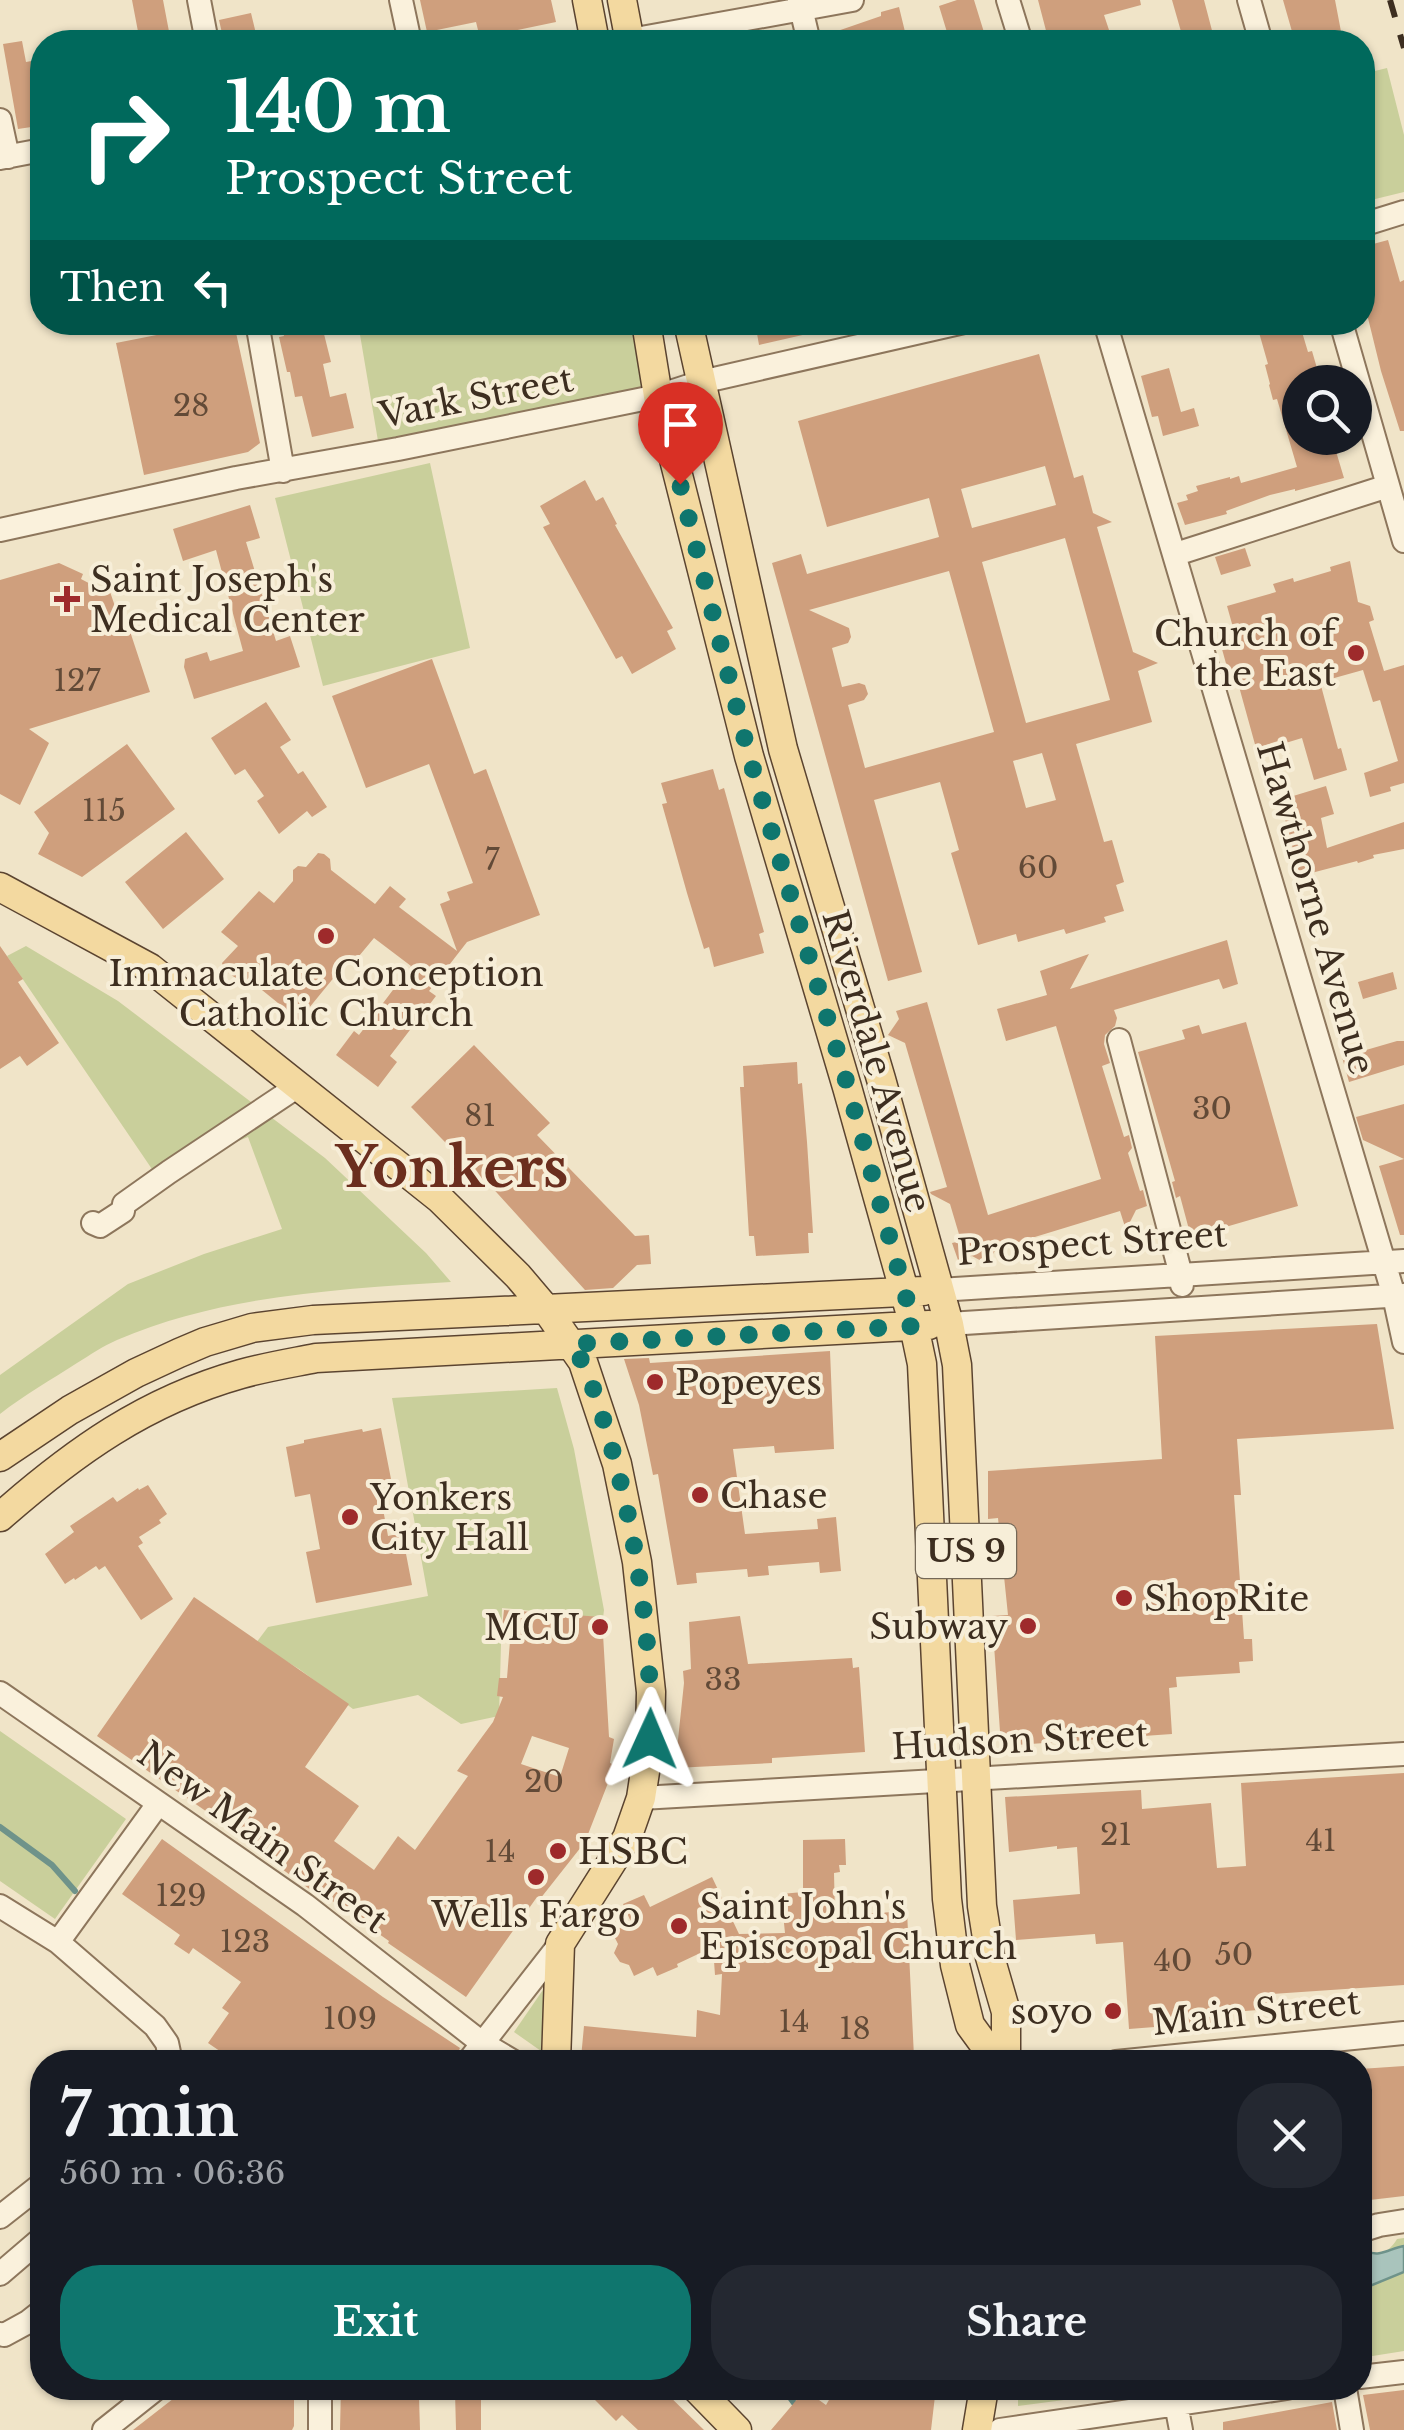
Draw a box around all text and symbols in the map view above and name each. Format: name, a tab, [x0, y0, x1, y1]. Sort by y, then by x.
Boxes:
text: 140 m	[225, 64, 451, 151]
icon: right	[60, 70, 190, 200]
text: Prospect Street	[225, 150, 573, 206]
icon: left	[185, 260, 240, 315]
text: Then	[60, 264, 165, 311]
street label: Vark Street	[374, 357, 577, 437]
map controls	[1282, 365, 1372, 455]
button: search	[1282, 365, 1372, 455]
pin	[638, 382, 723, 485]
house number: 28	[173, 387, 209, 424]
icon: arrive	[653, 397, 708, 452]
place label: Saint Joseph's Medical Center	[90, 558, 365, 641]
marker: Saint Joseph's Medical Center	[54, 586, 80, 612]
place label: Church of the East	[1154, 612, 1340, 695]
marker: Church of the East	[1345, 642, 1367, 664]
house number: 127	[54, 662, 101, 699]
street label: Hawthorne Avenue	[1248, 737, 1384, 1079]
house number: 115	[82, 792, 126, 829]
house number: 7	[484, 841, 500, 878]
house number: 60	[1018, 849, 1058, 886]
street label: Riverdale Avenue	[813, 905, 941, 1217]
marker: Immaculate Conception Catholic Church	[315, 925, 337, 947]
place label: Immaculate Conception Catholic Church	[108, 952, 544, 1035]
house number: 30	[1192, 1090, 1232, 1127]
house number: 81	[464, 1097, 496, 1134]
district label: Yonkers	[334, 1134, 569, 1202]
street label: Prospect Street	[956, 1212, 1228, 1274]
place label: Popeyes	[675, 1361, 822, 1404]
marker: Popeyes	[644, 1371, 666, 1393]
place label: Chase	[720, 1474, 828, 1517]
place label: Yonkers City Hall	[369, 1476, 529, 1559]
marker: Chase	[689, 1484, 711, 1506]
marker: Yonkers City Hall	[339, 1506, 361, 1528]
road number: US 9	[916, 1524, 1016, 1578]
place label: ShopRite	[1144, 1577, 1309, 1620]
marker: ShopRite	[1113, 1587, 1135, 1609]
place label: Subway	[869, 1605, 1008, 1648]
place label: MCU	[484, 1606, 580, 1649]
marker: Subway	[1017, 1615, 1039, 1637]
marker: MCU	[589, 1616, 611, 1638]
house number: 33	[705, 1661, 741, 1698]
position arrow	[598, 1687, 702, 1791]
street label: Hudson Street	[891, 1712, 1149, 1768]
street label: New Main Street	[130, 1732, 396, 1942]
house number: 20	[524, 1763, 564, 1800]
house number: 21	[1100, 1816, 1132, 1853]
house number: 41	[1306, 1822, 1336, 1859]
place label: HSBC	[578, 1830, 688, 1873]
house number: 14	[485, 1833, 515, 1870]
marker: HSBC	[547, 1840, 569, 1862]
marker: Wells Fargo	[525, 1866, 547, 1888]
house number: 129	[155, 1877, 207, 1914]
place label: Saint John's Episcopal Church	[699, 1885, 1017, 1968]
place label: Wells Fargo	[430, 1893, 641, 1936]
marker: Saint John's Episcopal Church	[668, 1915, 690, 1937]
house number: 123	[220, 1923, 270, 1960]
house number: 50	[1215, 1936, 1253, 1973]
house number: 40	[1154, 1942, 1192, 1979]
street label: Main Street	[1150, 1980, 1362, 2044]
place label: soyo	[1010, 1990, 1093, 2033]
house number: 109	[323, 2000, 377, 2037]
marker: soyo	[1102, 2000, 1124, 2022]
house number: 14	[779, 2003, 809, 2040]
house number: 18	[839, 2010, 871, 2047]
text: 7 min	[60, 2078, 239, 2152]
button: close	[1237, 2083, 1342, 2188]
text: 560 m · 06:36	[60, 2153, 285, 2193]
button: Exit	[60, 2265, 691, 2380]
button: Share	[711, 2265, 1342, 2380]

